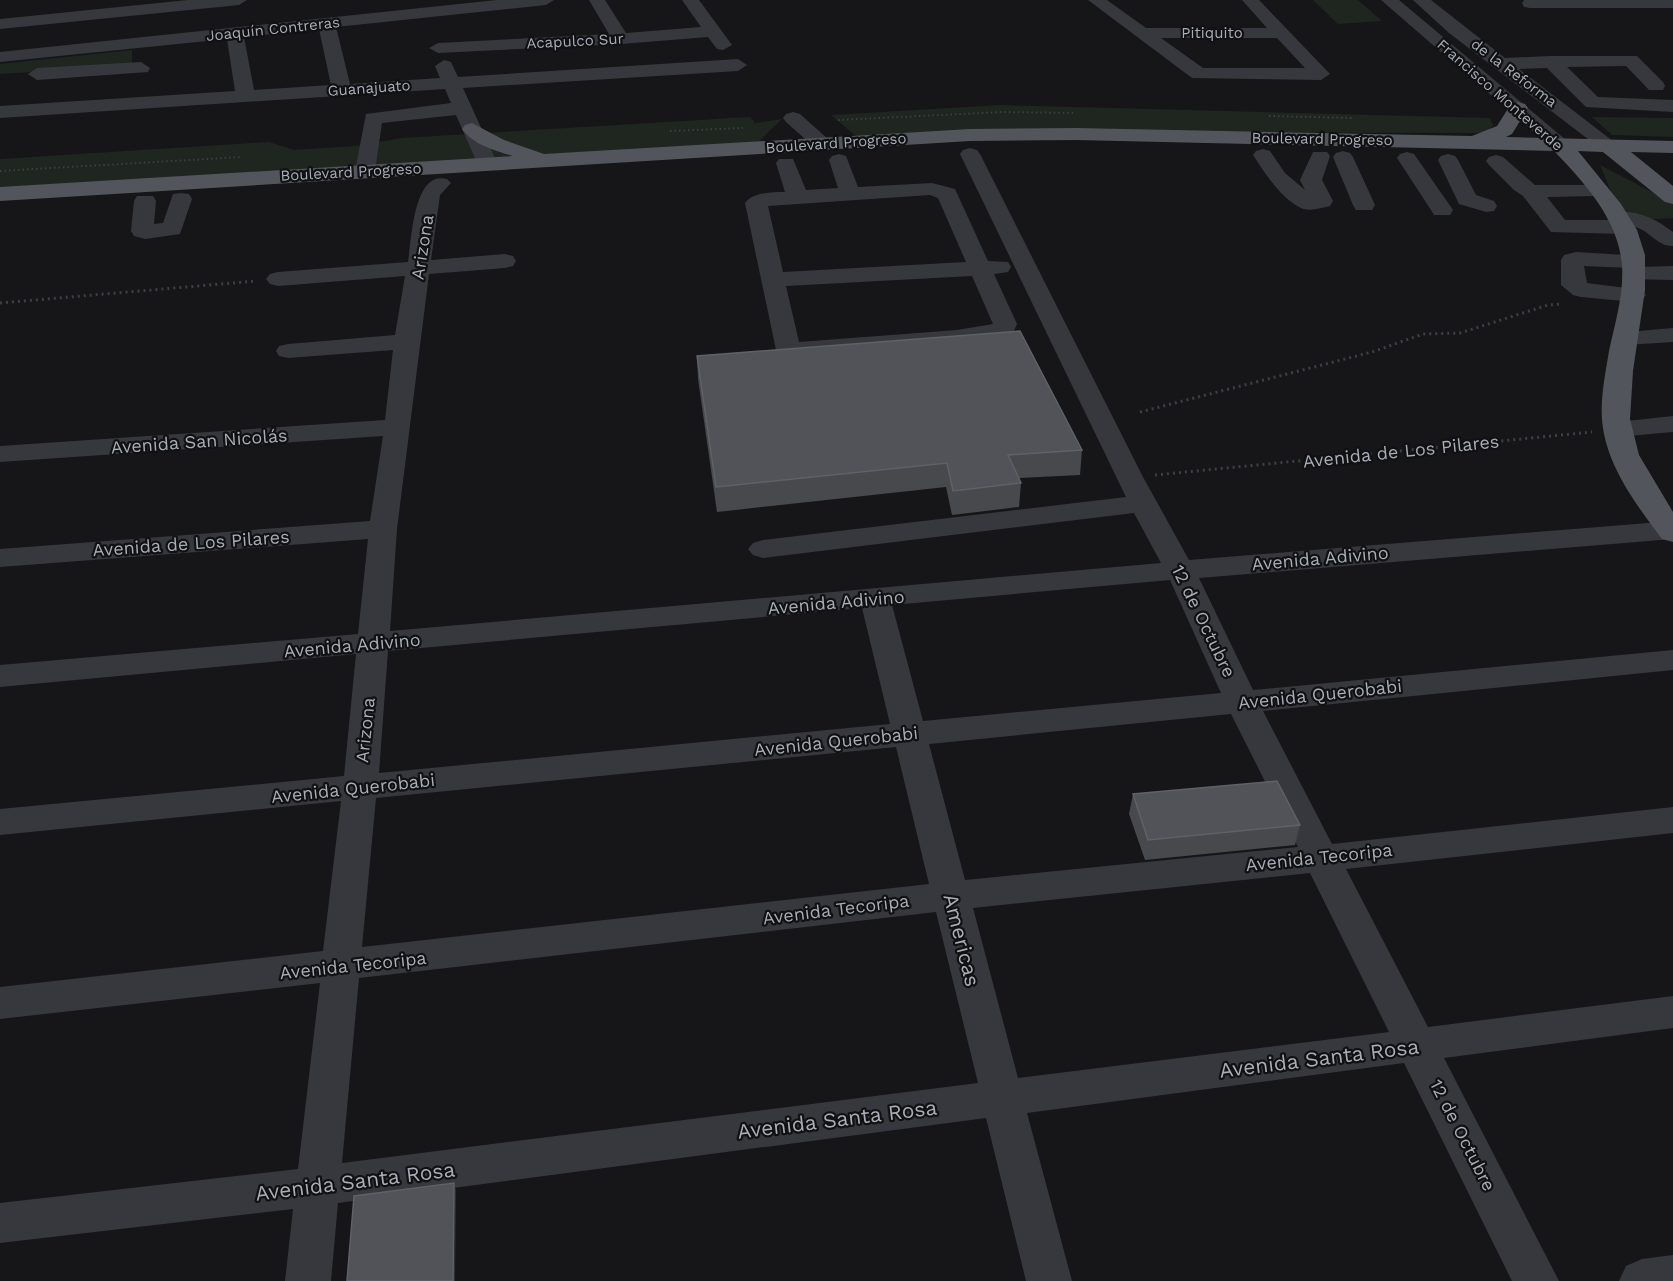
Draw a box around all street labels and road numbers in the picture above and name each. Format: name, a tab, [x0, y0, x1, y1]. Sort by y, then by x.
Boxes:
street label: Joaquín Contreras	[205, 13, 341, 45]
street label: Pitiquito	[1181, 24, 1243, 42]
street label: Acapulco Sur	[526, 29, 624, 53]
street label: Francisco Monteverde	[1433, 35, 1567, 155]
street label: de la Reforma	[1467, 35, 1561, 111]
street label: Guanajuato	[327, 76, 411, 100]
street label: Boulevard Progreso	[765, 129, 907, 157]
street label: Boulevard Progreso	[1251, 129, 1393, 149]
street label: Boulevard Progreso	[280, 159, 422, 185]
street label: Arizona	[406, 213, 438, 281]
street label: Avenida San Nicolás	[110, 424, 288, 458]
street label: Avenida de Los Pilares	[1302, 430, 1500, 472]
street label: Avenida de Los Pilares	[92, 526, 290, 560]
street label: Avenida Adivino	[1251, 542, 1389, 574]
street label: 12 de Octubre	[1168, 561, 1240, 681]
street label: Avenida Adivino	[767, 586, 905, 618]
street label: Avenida Adivino	[283, 629, 421, 661]
street label: Avenida Querobabi	[1237, 675, 1403, 713]
street label: Arizona	[351, 696, 379, 764]
street label: Avenida Querobabi	[753, 722, 919, 760]
street label: Avenida Querobabi	[270, 769, 436, 807]
street label: Avenida Tecoripa	[1245, 839, 1393, 875]
street label: Avenida Tecoripa	[762, 890, 910, 928]
street label: Americas	[938, 891, 986, 989]
street label: Avenida Tecoripa	[279, 947, 427, 983]
street label: Avenida Santa Rosa	[1218, 1033, 1420, 1083]
street label: 12 de Octubre	[1426, 1076, 1500, 1194]
street label: Avenida Santa Rosa	[736, 1094, 938, 1144]
street label: Avenida Santa Rosa	[254, 1156, 456, 1206]

